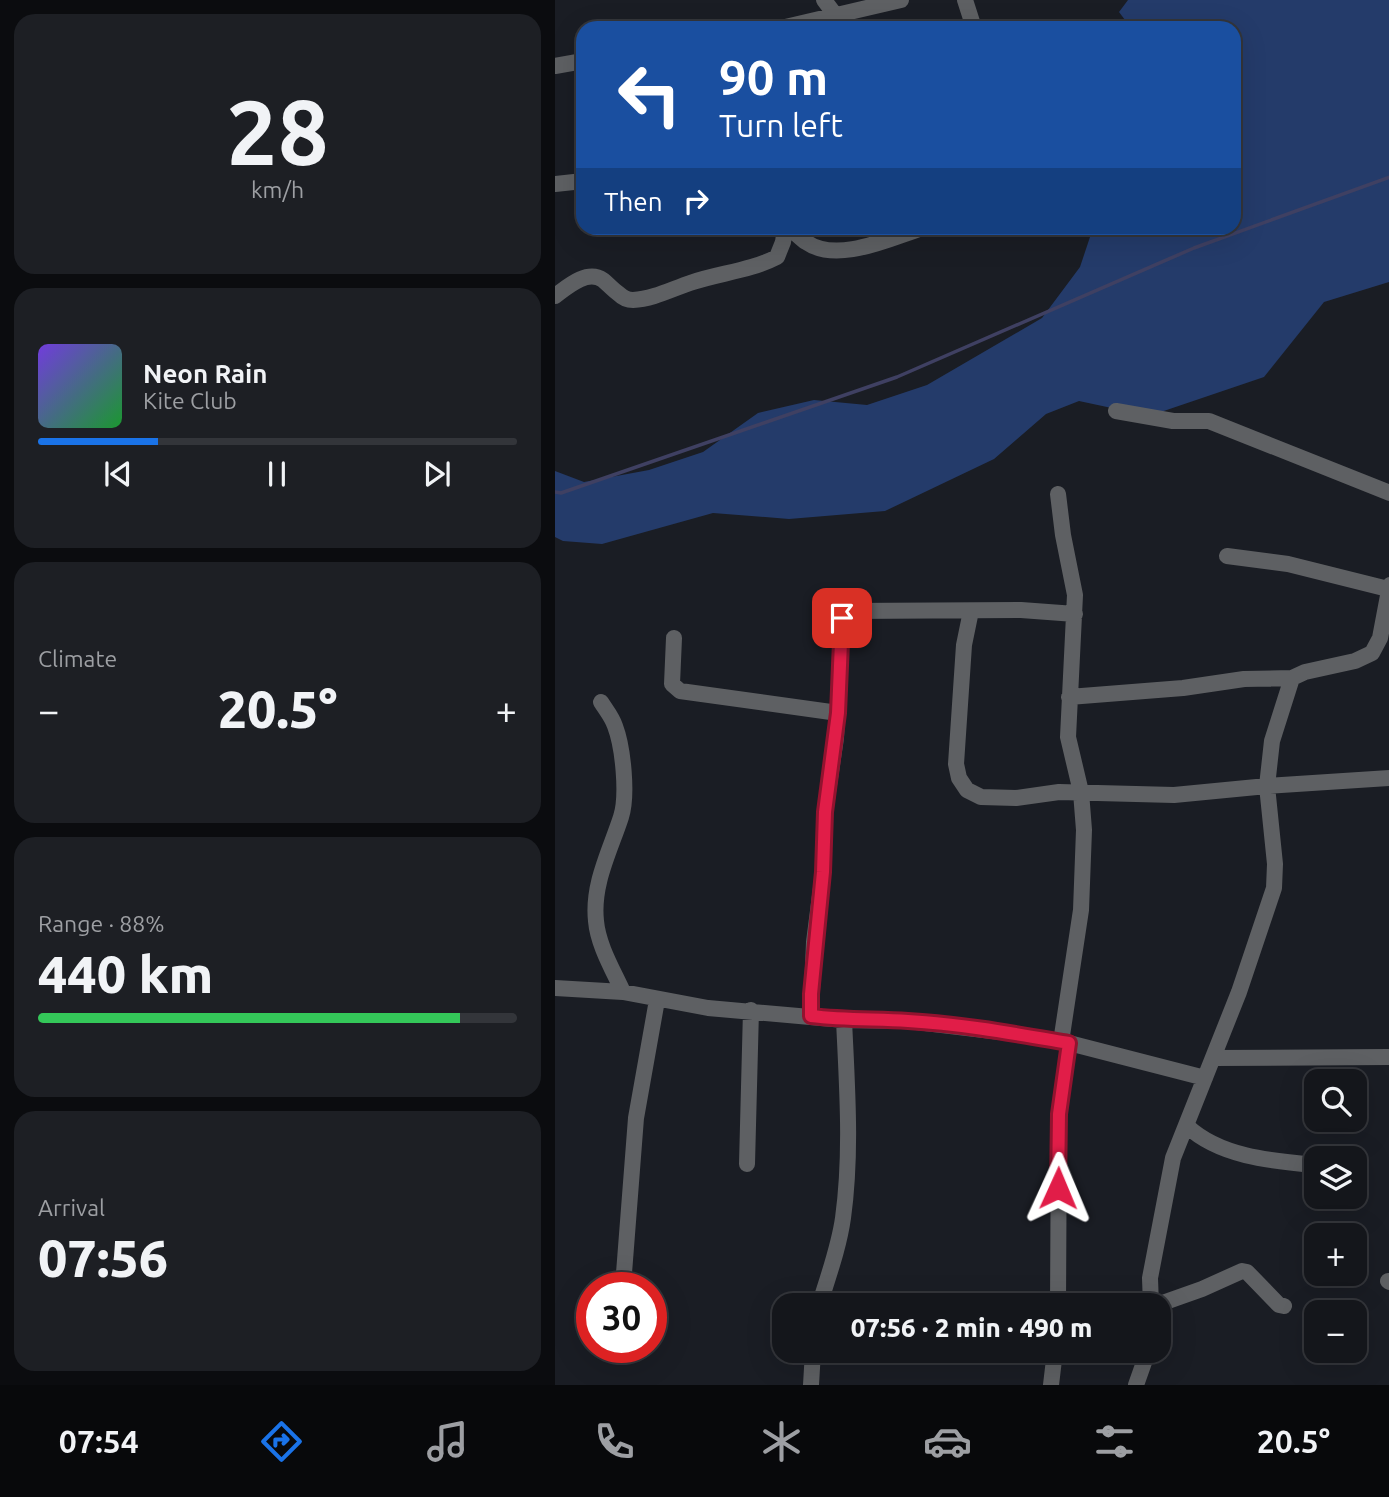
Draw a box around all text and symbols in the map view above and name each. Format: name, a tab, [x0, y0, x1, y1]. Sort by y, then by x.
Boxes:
icon: left	[604, 49, 695, 140]
text: 90 m	[719, 49, 828, 104]
text: 28	[226, 80, 329, 182]
text: Turn left	[719, 107, 843, 143]
text: km/h	[251, 177, 304, 202]
icon: right	[677, 182, 715, 220]
text: Then	[604, 187, 663, 216]
text: Neon Rain	[143, 359, 268, 388]
text: Kite Club	[143, 388, 237, 413]
icon: previous	[99, 455, 137, 493]
icon: pause	[258, 455, 296, 493]
icon: next	[418, 455, 456, 493]
pin	[812, 588, 872, 648]
icon: arrive	[823, 599, 861, 637]
text: Climate	[38, 646, 117, 671]
text: 20.5°	[218, 680, 337, 738]
text: −	[38, 689, 59, 731]
text: +	[496, 689, 517, 731]
text: Range · 88%	[38, 911, 165, 936]
text: 440 km	[38, 945, 213, 1003]
map controls	[1304, 1069, 1367, 1363]
button: search	[1304, 1069, 1367, 1132]
button: layers	[1304, 1146, 1367, 1209]
position arrow	[1021, 1151, 1095, 1225]
text: Arrival	[38, 1195, 105, 1220]
button: +	[1304, 1223, 1367, 1286]
text: 07:56	[38, 1229, 168, 1287]
speed limit sign: 30	[576, 1272, 667, 1363]
button: −	[1304, 1300, 1367, 1363]
text: 07:56 · 2 min · 490 m	[851, 1313, 1092, 1342]
icon: directions	[257, 1417, 306, 1466]
icon: music	[423, 1417, 472, 1466]
icon: phone	[590, 1417, 639, 1466]
icon: climate	[757, 1417, 806, 1466]
icon: car	[923, 1417, 972, 1466]
icon: filters	[1090, 1417, 1139, 1466]
text: 07:54	[59, 1423, 139, 1459]
text: 20.5°	[1257, 1423, 1330, 1459]

